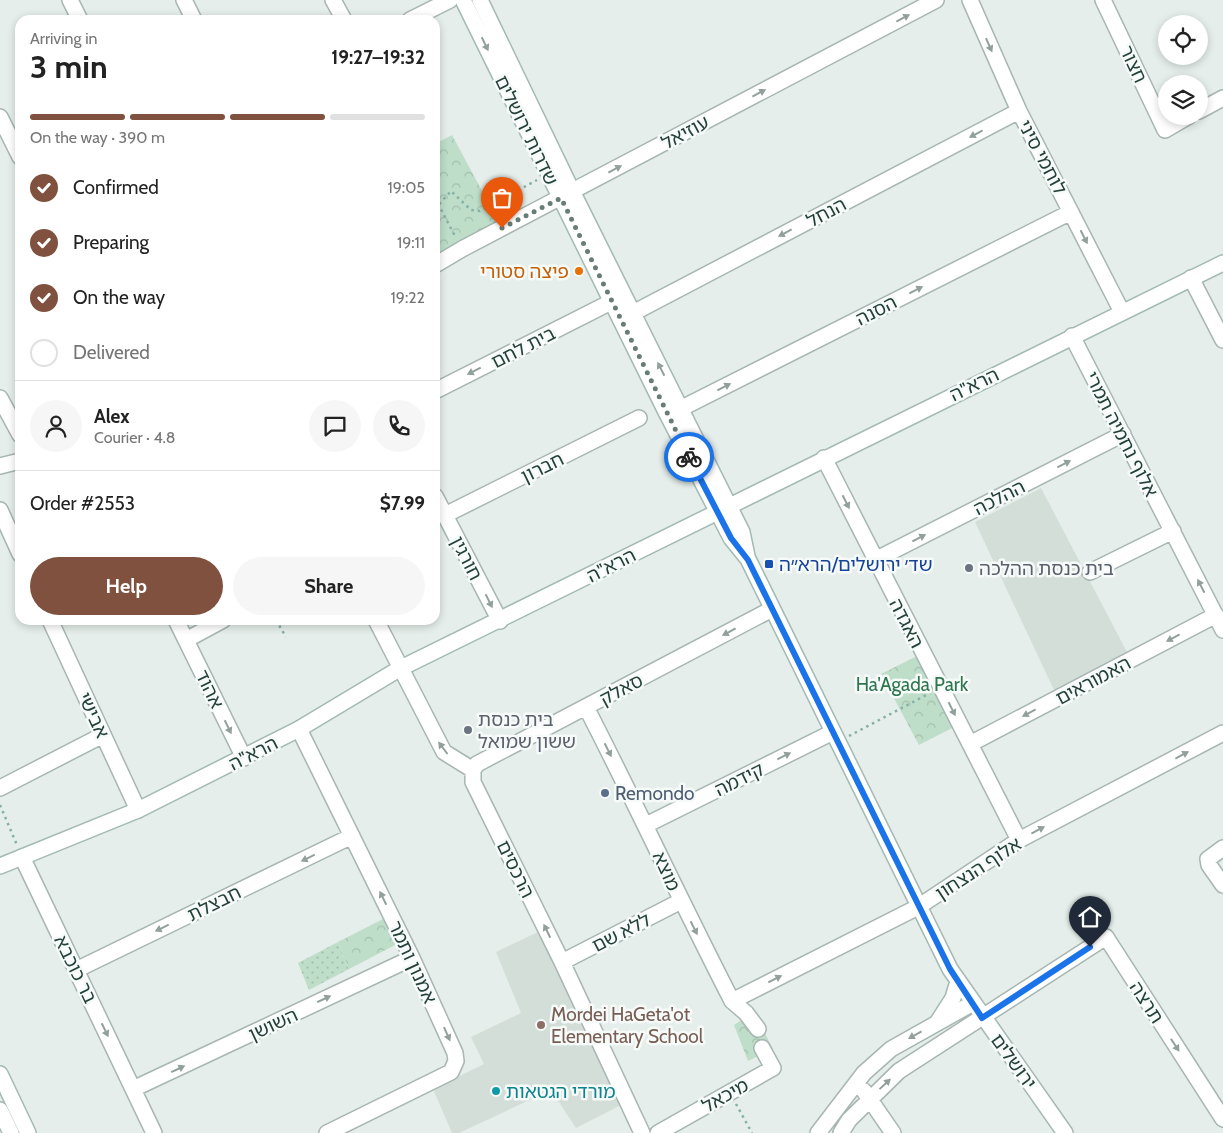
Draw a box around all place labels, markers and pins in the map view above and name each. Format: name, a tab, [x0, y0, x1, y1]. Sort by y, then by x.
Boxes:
pin	[481, 177, 523, 228]
place label: פיצה סטורי	[480, 260, 569, 283]
marker: פיצה סטורי	[573, 265, 585, 277]
place label: שד׳ ירושלים/הרא״ה	[779, 553, 933, 576]
place label: בית כנסת ההלכה	[979, 557, 1114, 580]
marker: שד׳ ירושלים/הרא״ה	[763, 558, 775, 570]
marker: בית כנסת ההלכה	[963, 562, 975, 574]
place label: בית כנסת ששון שמואל	[478, 708, 576, 753]
marker: בית כנסת ששון שמואל	[462, 724, 474, 736]
place label: Remondo	[615, 782, 695, 805]
marker: Remondo	[599, 787, 611, 799]
pin	[1069, 896, 1111, 947]
place label: Mordei HaGeta'ot Elementary School	[551, 1003, 704, 1048]
marker: Mordei HaGeta'ot Elementary School	[535, 1019, 547, 1031]
place label: מורדי הגטאות	[506, 1080, 616, 1103]
marker: מורדי הגטאות	[490, 1085, 502, 1097]

